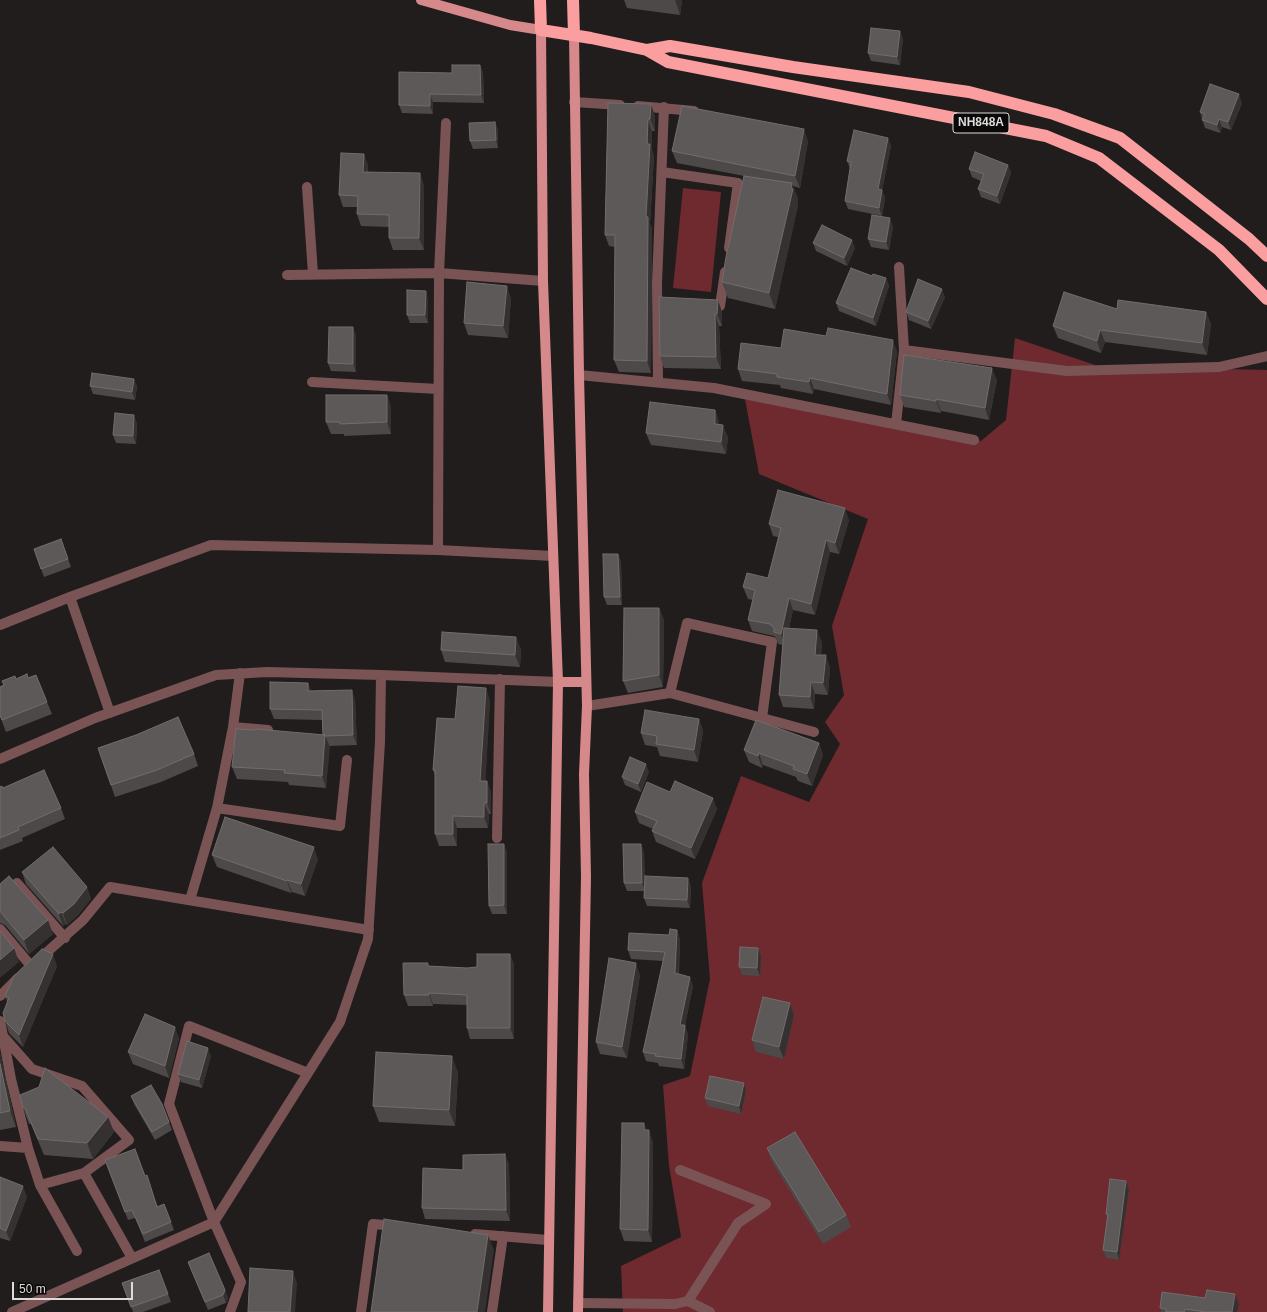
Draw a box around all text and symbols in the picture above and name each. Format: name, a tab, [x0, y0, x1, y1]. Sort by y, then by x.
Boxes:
road number: NH848A	[953, 113, 1009, 133]
scale bar	[14, 1274, 135, 1300]
text: 50 m	[19, 1282, 46, 1296]

